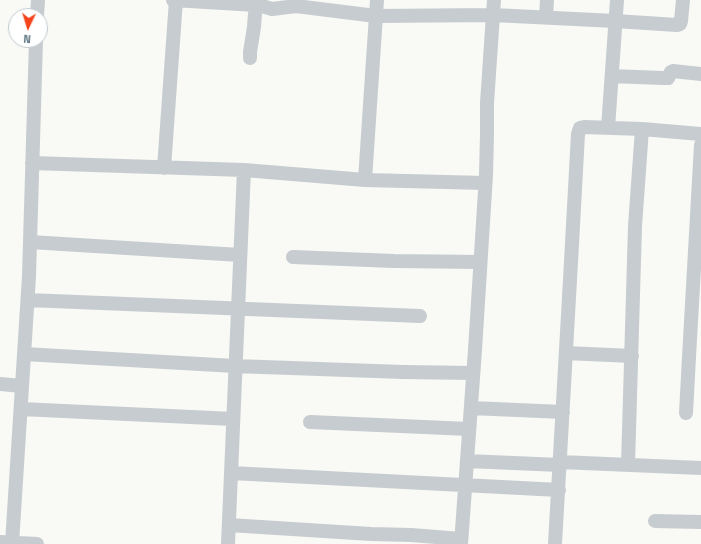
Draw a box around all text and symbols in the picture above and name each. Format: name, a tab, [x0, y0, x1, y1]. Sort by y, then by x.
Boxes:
north arrow	[8, 8, 48, 48]
text: N	[23, 31, 32, 47]

